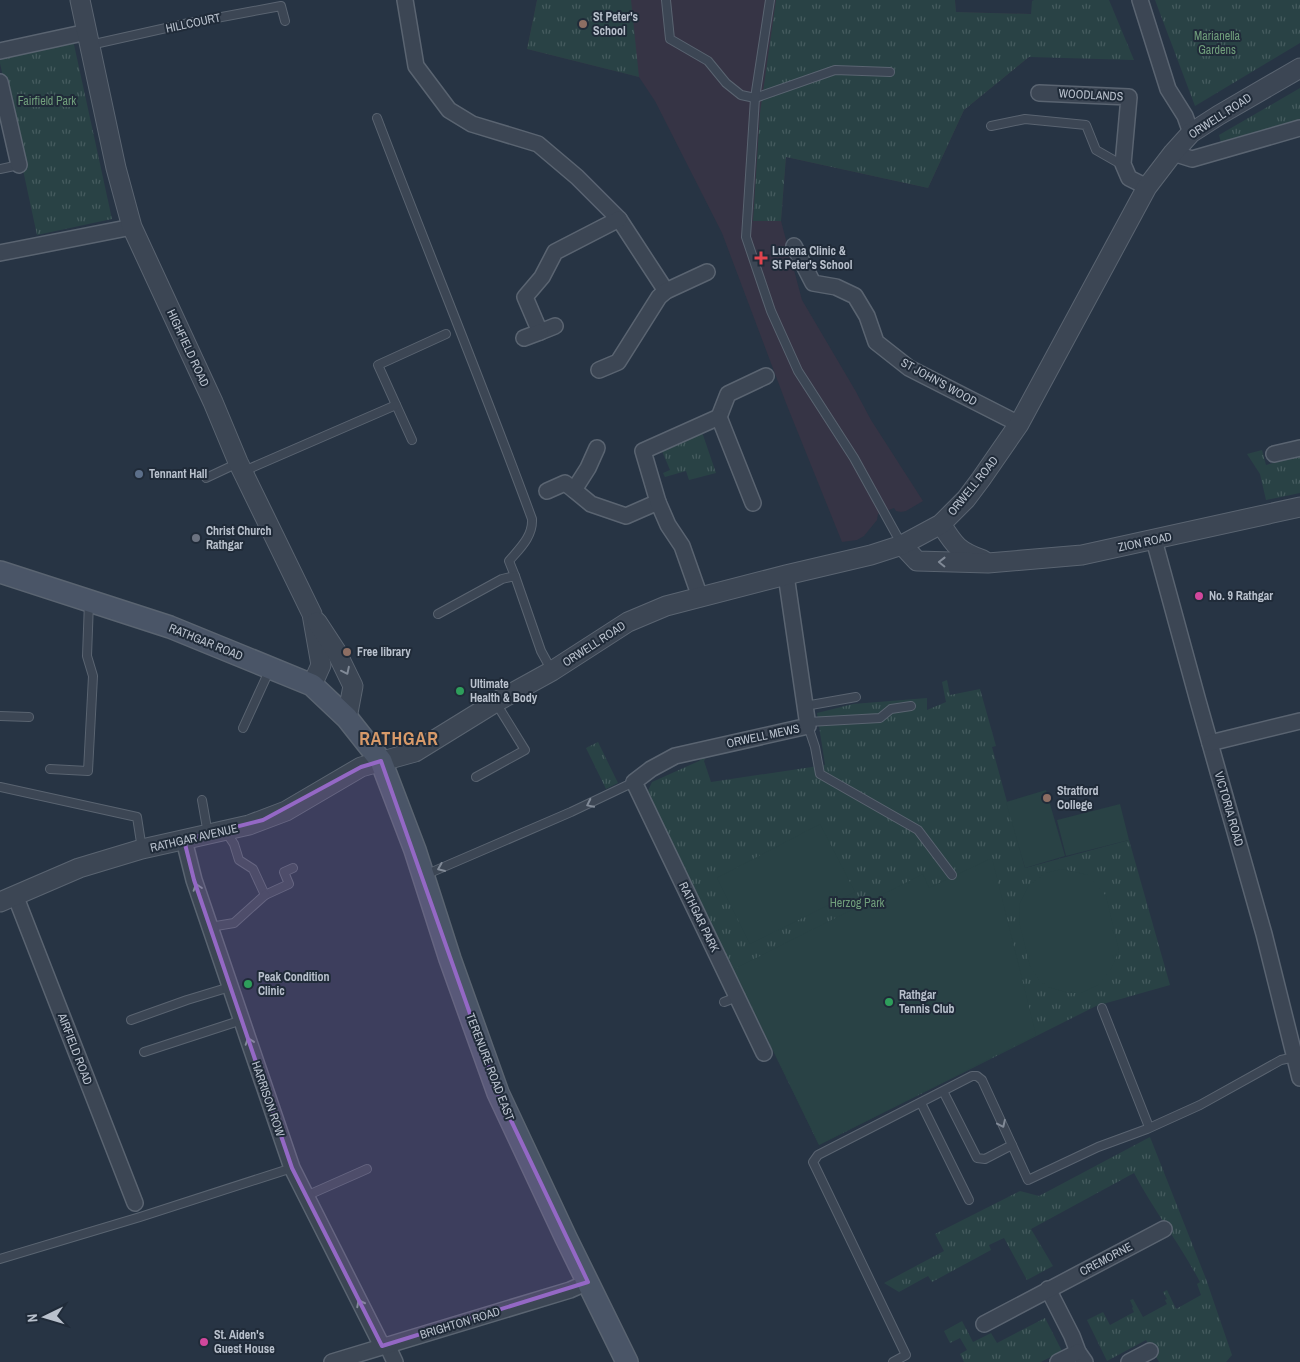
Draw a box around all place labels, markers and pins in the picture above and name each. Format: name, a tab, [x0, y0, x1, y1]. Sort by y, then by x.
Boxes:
place label: St Peter's School	[593, 9, 639, 39]
marker: St Peter's School	[577, 18, 589, 30]
place label: Lucena Clinic & St Peter's School	[772, 243, 853, 273]
marker: Lucena Clinic & St Peter's School	[754, 251, 768, 265]
place label: Tennant Hall	[149, 466, 208, 482]
marker: Tennant Hall	[133, 468, 145, 480]
place label: Christ Church Rathgar	[206, 523, 272, 553]
marker: Christ Church Rathgar	[190, 532, 202, 544]
place label: No. 9 Rathgar	[1209, 588, 1273, 604]
marker: No. 9 Rathgar	[1193, 590, 1205, 602]
place label: Free library	[357, 644, 411, 660]
marker: Free library	[341, 646, 353, 658]
place label: Ultimate Health & Body	[470, 676, 538, 706]
marker: Ultimate Health & Body	[454, 685, 466, 697]
place label: Stratford College	[1057, 783, 1099, 813]
marker: Stratford College	[1041, 792, 1053, 804]
place label: Peak Condition Clinic	[258, 969, 330, 999]
marker: Peak Condition Clinic	[242, 978, 254, 990]
place label: Rathgar Tennis Club	[899, 987, 955, 1017]
marker: Rathgar Tennis Club	[883, 996, 895, 1008]
place label: St. Aiden's Guest House	[214, 1327, 275, 1357]
marker: St. Aiden's Guest House	[198, 1336, 210, 1348]

